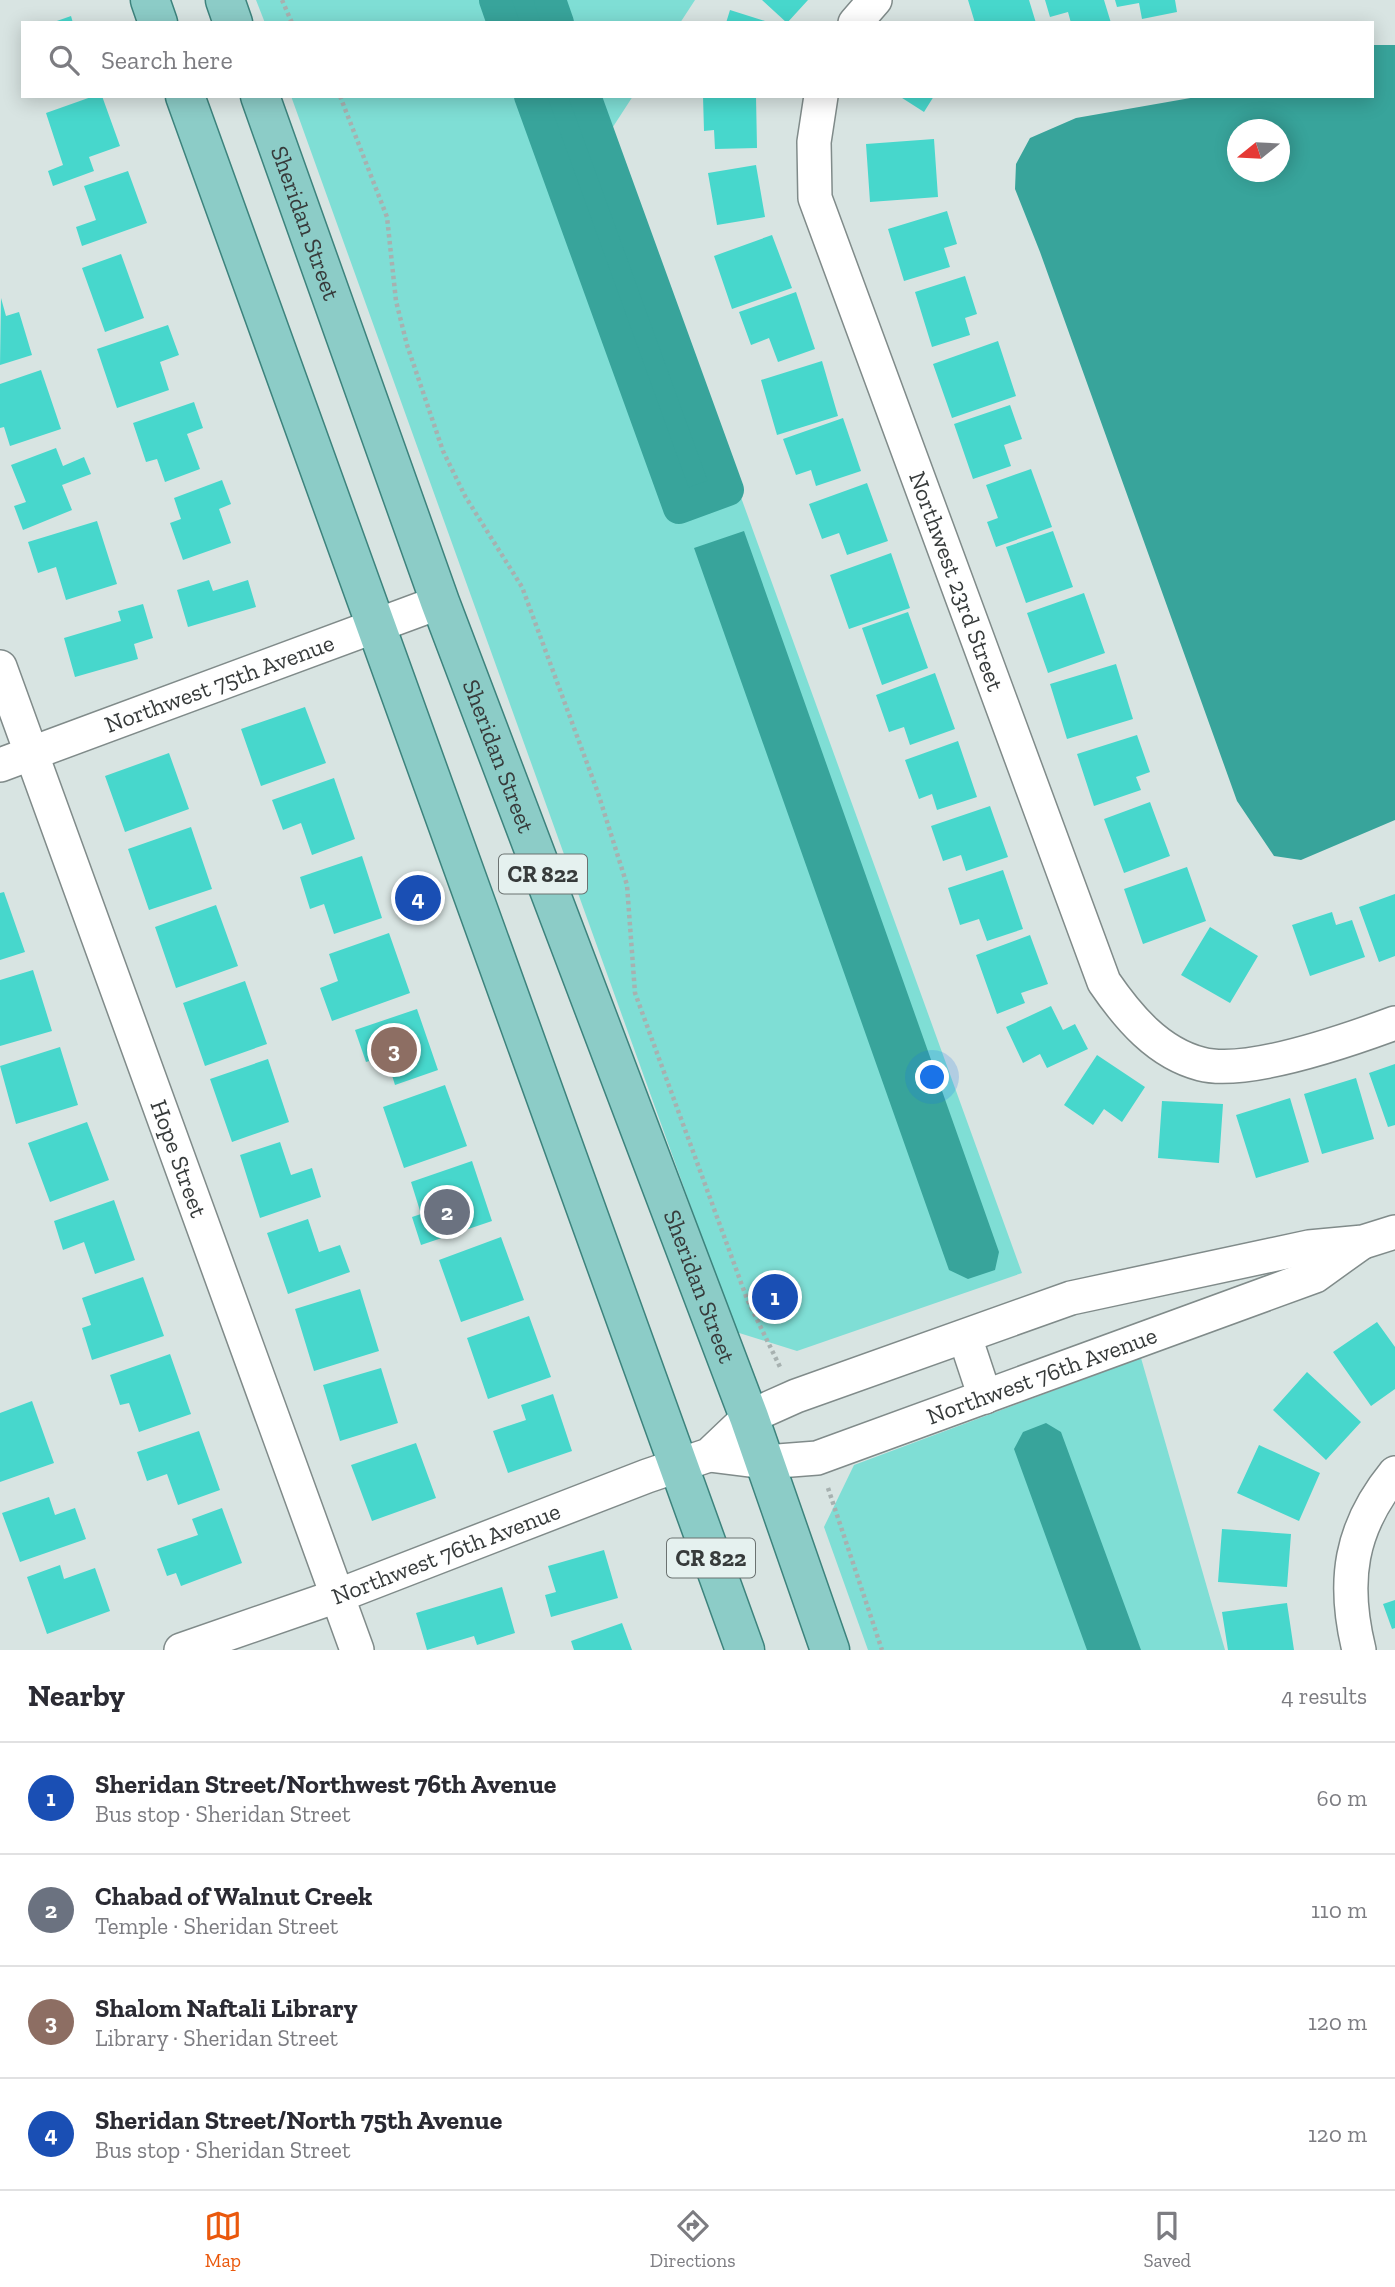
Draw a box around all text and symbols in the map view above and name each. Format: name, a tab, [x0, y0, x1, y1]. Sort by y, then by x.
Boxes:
search box	[21, 21, 1374, 98]
icon: search	[45, 41, 83, 79]
text: Search here	[101, 44, 233, 76]
north arrow	[1227, 119, 1290, 182]
street label: Sheridan Street	[265, 142, 346, 304]
street label: Northwest 23rd Street	[903, 467, 1010, 695]
street label: Northwest 75th Avenue	[101, 628, 338, 739]
street label: Sheridan Street	[457, 675, 541, 837]
road number: CR 822	[499, 854, 587, 894]
pin: 4	[395, 872, 441, 924]
pin: 3	[371, 1024, 417, 1076]
your location	[915, 1060, 949, 1094]
street label: Hope Street	[144, 1096, 214, 1221]
pin: 2	[424, 1186, 470, 1238]
street label: Sheridan Street	[658, 1206, 742, 1367]
pin: 1	[752, 1271, 798, 1323]
street label: Northwest 76th Avenue	[923, 1320, 1161, 1431]
street label: Northwest 76th Avenue	[327, 1496, 564, 1611]
road number: CR 822	[667, 1539, 755, 1578]
text: Nearby	[28, 1678, 125, 1714]
text: 4 results	[1281, 1682, 1367, 1710]
text: Sheridan Street/Northwest 76th Avenue	[95, 1768, 556, 1800]
text: 1	[46, 1784, 56, 1812]
text: 60 m	[1316, 1784, 1367, 1812]
text: Bus stop · Sheridan Street	[95, 1800, 350, 1828]
text: Chabad of Walnut Creek	[95, 1880, 372, 1912]
text: 2	[45, 1896, 57, 1924]
text: 110 m	[1311, 1896, 1367, 1924]
text: Temple · Sheridan Street	[95, 1912, 338, 1940]
text: Shalom Naftali Library	[95, 1992, 358, 2024]
text: 3	[45, 2008, 57, 2036]
text: 120 m	[1308, 2008, 1367, 2036]
text: Library · Sheridan Street	[95, 2024, 338, 2052]
text: Sheridan Street/North 75th Avenue	[95, 2104, 502, 2136]
text: 4	[44, 2120, 58, 2148]
text: 120 m	[1308, 2120, 1367, 2148]
text: Bus stop · Sheridan Street	[95, 2136, 350, 2164]
tab: Map	[204, 2207, 242, 2272]
tab: Directions	[650, 2207, 736, 2272]
tab: Saved	[1143, 2207, 1191, 2272]

